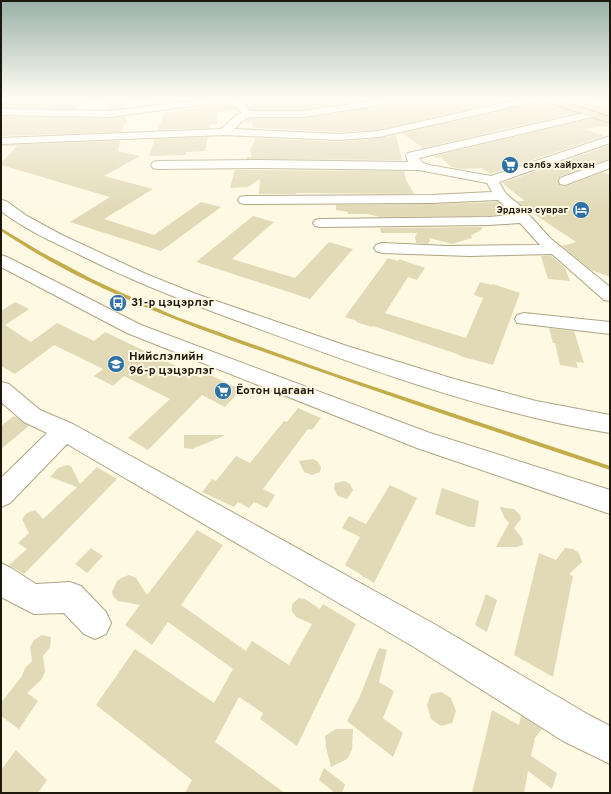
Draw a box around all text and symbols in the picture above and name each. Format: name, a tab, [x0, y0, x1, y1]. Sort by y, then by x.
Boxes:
supermarket icon: сэлбэ хайрхан	[500, 155, 520, 175]
place label: сэлбэ хайрхан	[523, 159, 595, 172]
hotel icon: Эрдэнэ сувраг	[571, 200, 591, 220]
place label: Эрдэнэ сувраг	[496, 204, 568, 217]
bus stop icon: 31-р цэцэрлэг	[108, 293, 128, 313]
place label: 31-р цэцэрлэг	[131, 295, 214, 311]
place label: Нийслэлийн 96-р цэцэрлэг	[129, 349, 215, 379]
school or university icon: Нийслэлийн 96-р цэцэрлэг	[106, 354, 126, 374]
supermarket icon: Ёотон цагаан	[213, 381, 233, 401]
place label: Ёотон цагаан	[236, 383, 314, 399]

